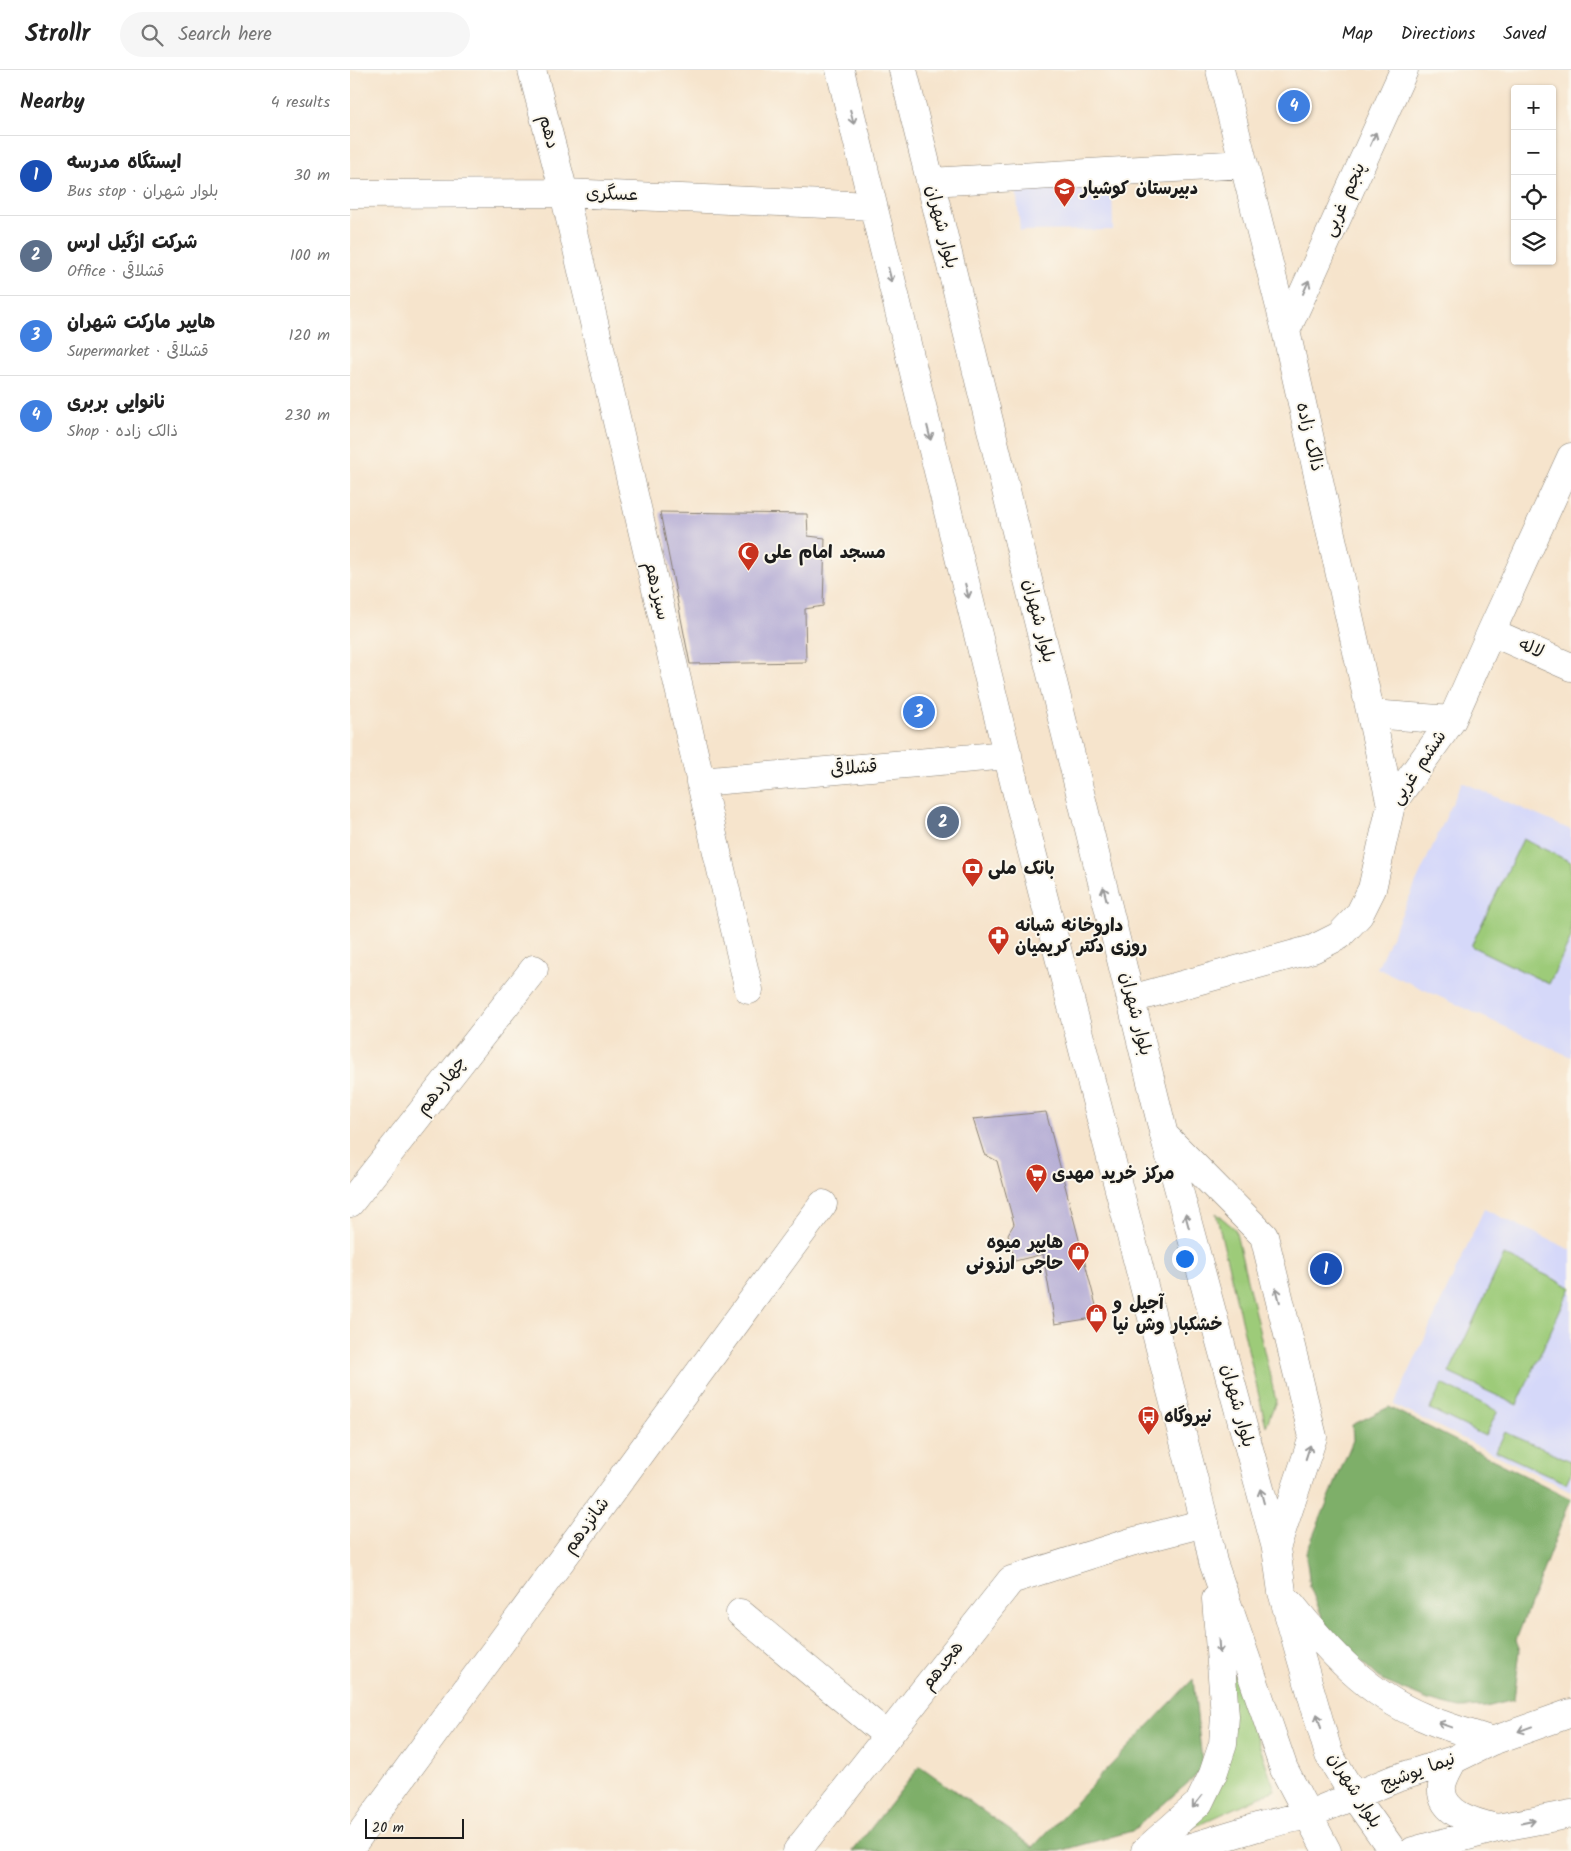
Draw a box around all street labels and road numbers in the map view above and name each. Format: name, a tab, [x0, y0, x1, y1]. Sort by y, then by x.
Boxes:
street label: دهم	[530, 112, 566, 152]
street label: پنجم غربی	[1316, 158, 1374, 242]
street label: عسگری	[585, 180, 639, 210]
street label: بلوار شهران	[917, 182, 965, 272]
street label: ذالک زاده	[1287, 399, 1331, 475]
street label: سیزدهم	[635, 559, 677, 623]
street label: بلوار شهران	[1014, 576, 1062, 666]
street label: لاله	[1514, 631, 1548, 667]
street label: ششم غربی	[1383, 725, 1455, 811]
street label: قشلاقی	[829, 752, 879, 786]
street label: بلوار شهران	[1111, 969, 1159, 1059]
street label: چهاردهم	[409, 1050, 475, 1122]
street label: بلوار شهران	[1212, 1361, 1262, 1451]
street label: شانزدهم	[556, 1491, 618, 1561]
street label: هجدهم	[914, 1635, 972, 1697]
street label: نیما یوشیج	[1376, 1745, 1460, 1799]
street label: بلوار شهران	[1319, 1747, 1389, 1835]

